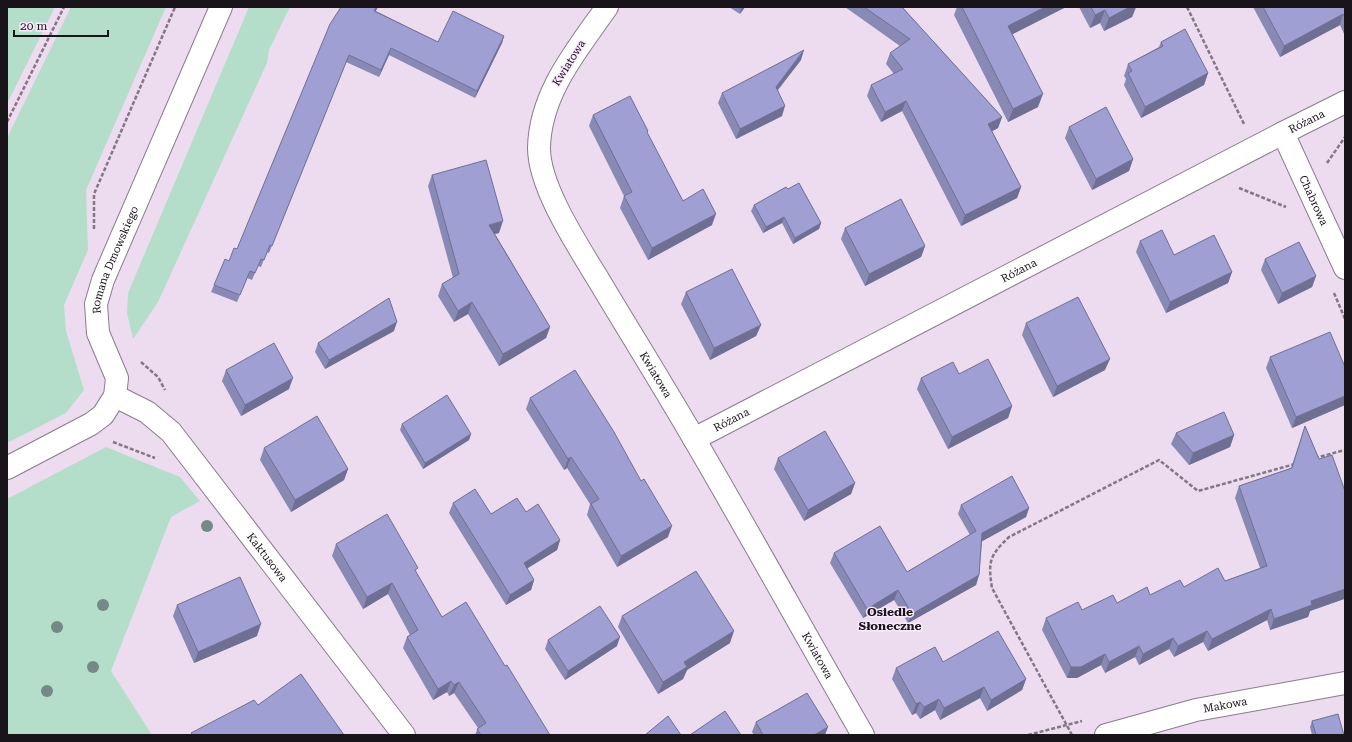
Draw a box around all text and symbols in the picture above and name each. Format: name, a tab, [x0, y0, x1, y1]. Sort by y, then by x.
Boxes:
scale bar	[14, 12, 108, 38]
text: 20 m	[20, 19, 47, 33]
street label: Kwiatowa	[550, 38, 588, 88]
street label: Różana	[1286, 107, 1327, 136]
street label: Chabrowa	[1297, 173, 1331, 228]
street label: Romana Dmowskiego	[89, 204, 141, 314]
street label: Różana	[999, 256, 1039, 285]
street label: Kwiatowa	[637, 349, 675, 400]
street label: Różana	[711, 405, 751, 434]
street label: Kaktusowa	[244, 530, 290, 584]
district label: Osiedle Słoneczne	[859, 605, 921, 633]
street label: Kwiatowa	[799, 630, 836, 681]
street label: Makowa	[1202, 694, 1248, 715]

